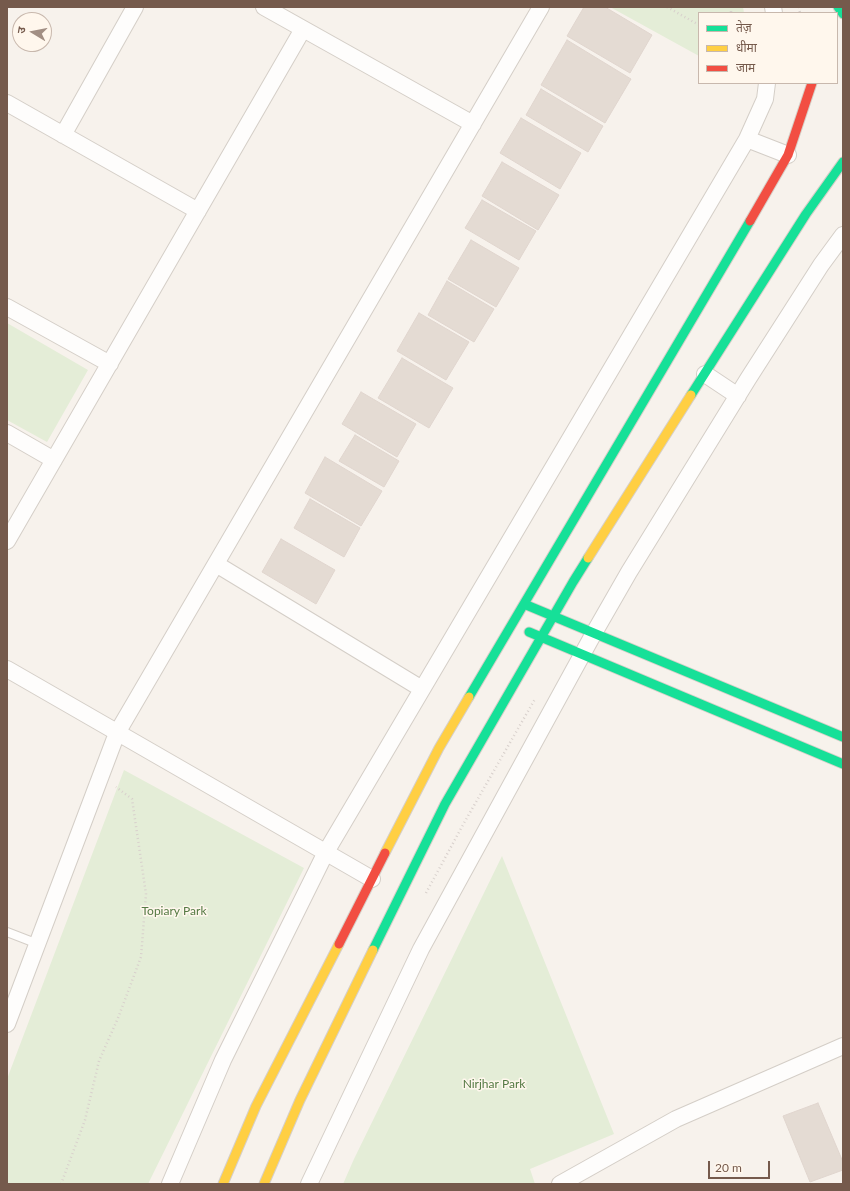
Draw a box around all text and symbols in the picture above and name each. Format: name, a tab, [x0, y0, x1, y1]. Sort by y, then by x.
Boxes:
north arrow	[12, 12, 52, 52]
legend	[698, 12, 838, 84]
text: तेज़	[736, 20, 752, 35]
text: उ	[14, 26, 28, 34]
text: धीमा	[736, 40, 757, 55]
text: जाम	[736, 60, 755, 75]
park label: Topiary Park	[141, 904, 207, 918]
park label: Nirjhar Park	[463, 1077, 525, 1091]
scale bar	[710, 1153, 772, 1179]
text: 20 m	[715, 1160, 742, 1175]

